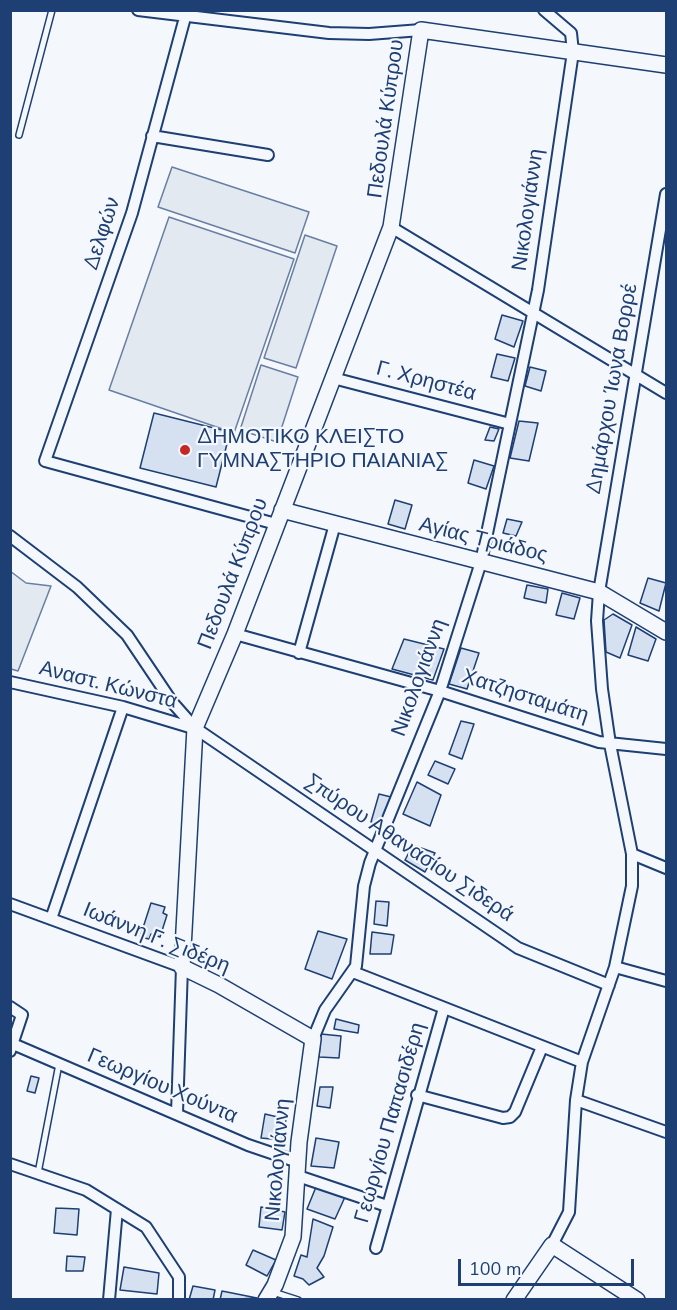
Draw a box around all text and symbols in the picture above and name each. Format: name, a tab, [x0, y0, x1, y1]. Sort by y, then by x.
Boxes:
street label: Πεδουλά Κύπρου	[363, 38, 411, 200]
street label: Νικολογιάννη	[508, 147, 550, 273]
street label: Δελφών	[79, 194, 127, 274]
street label: Δημάρχου Ίωνα Βορρέ	[582, 282, 644, 496]
street label: Γ. Χρηστέα	[373, 357, 479, 407]
place label: ΔΗΜΟΤΙΚΟ ΚΛΕΙΣΤΟ ΓΥΜΝΑΣΤΗΡΙΟ ΠΑΙΑΝΙΑΣ	[197, 425, 448, 475]
marker: ΔΗΜΟΤΙΚΟ ΚΛΕΙΣΤΟ ΓΥΜΝΑΣΤΗΡΙΟ ΠΑΙΑΝΙΑΣ	[178, 443, 192, 457]
street label: Πεδουλά Κύπρου	[194, 495, 274, 653]
street label: Αγίας Τριάδος	[416, 513, 550, 569]
street label: Νικολογιάννη	[387, 616, 453, 740]
street label: Αναστ. Κώνστα	[36, 657, 180, 715]
street label: Χατζησταμάτη	[458, 665, 592, 729]
street label: Σπύρου Αθανασίου Σιδερά	[300, 770, 518, 928]
street label: Ιωάννη Γ. Σιδέρη	[79, 898, 233, 980]
street label: Γεωργίου Παπασιδέρη	[350, 1020, 432, 1226]
street label: Γεωργίου Χούντα	[83, 1044, 241, 1130]
street label: Νικολογιάννη	[261, 1098, 297, 1222]
scale bar	[461, 1247, 636, 1285]
text: 100 m	[469, 1257, 521, 1281]

